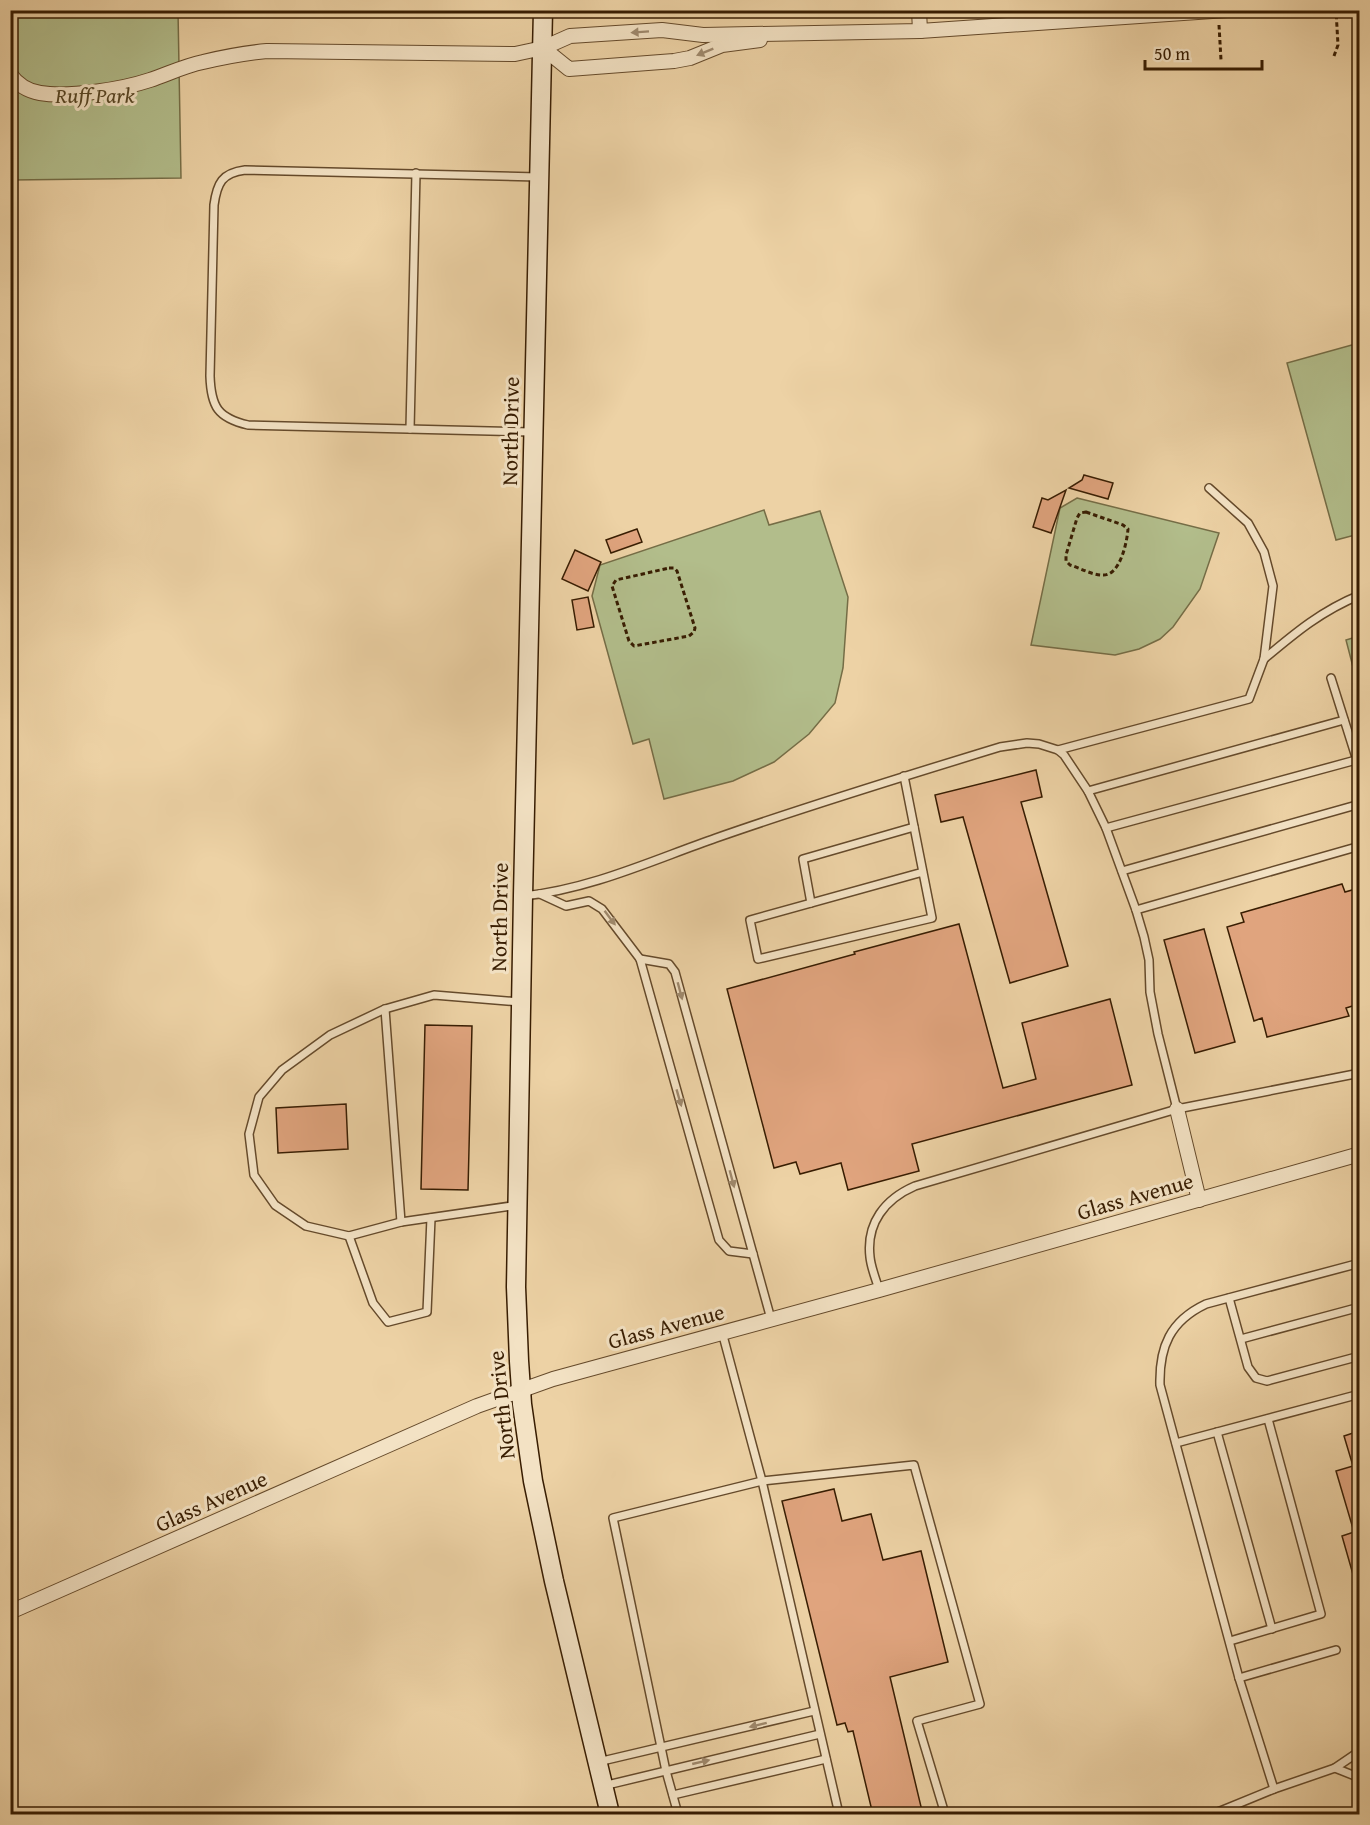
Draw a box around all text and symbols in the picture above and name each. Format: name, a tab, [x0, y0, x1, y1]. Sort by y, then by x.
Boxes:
one-way arrow	[630, 27, 649, 37]
scale bar	[1145, 33, 1262, 71]
text: 50 m	[1154, 40, 1190, 67]
one-way arrow	[695, 47, 713, 57]
park label: Ruff Park	[54, 79, 136, 111]
street label: North Drive	[493, 376, 527, 486]
street label: North Drive	[482, 862, 516, 972]
one-way arrow	[603, 911, 615, 926]
one-way arrow	[676, 982, 685, 1000]
one-way arrow	[675, 1089, 684, 1107]
street label: Glass Avenue	[1073, 1164, 1197, 1228]
one-way arrow	[728, 1170, 737, 1188]
street label: Glass Avenue	[604, 1295, 728, 1357]
street label: North Drive	[479, 1349, 523, 1461]
street label: Glass Avenue	[150, 1462, 272, 1540]
one-way arrow	[748, 1720, 767, 1730]
one-way arrow	[692, 1757, 710, 1767]

